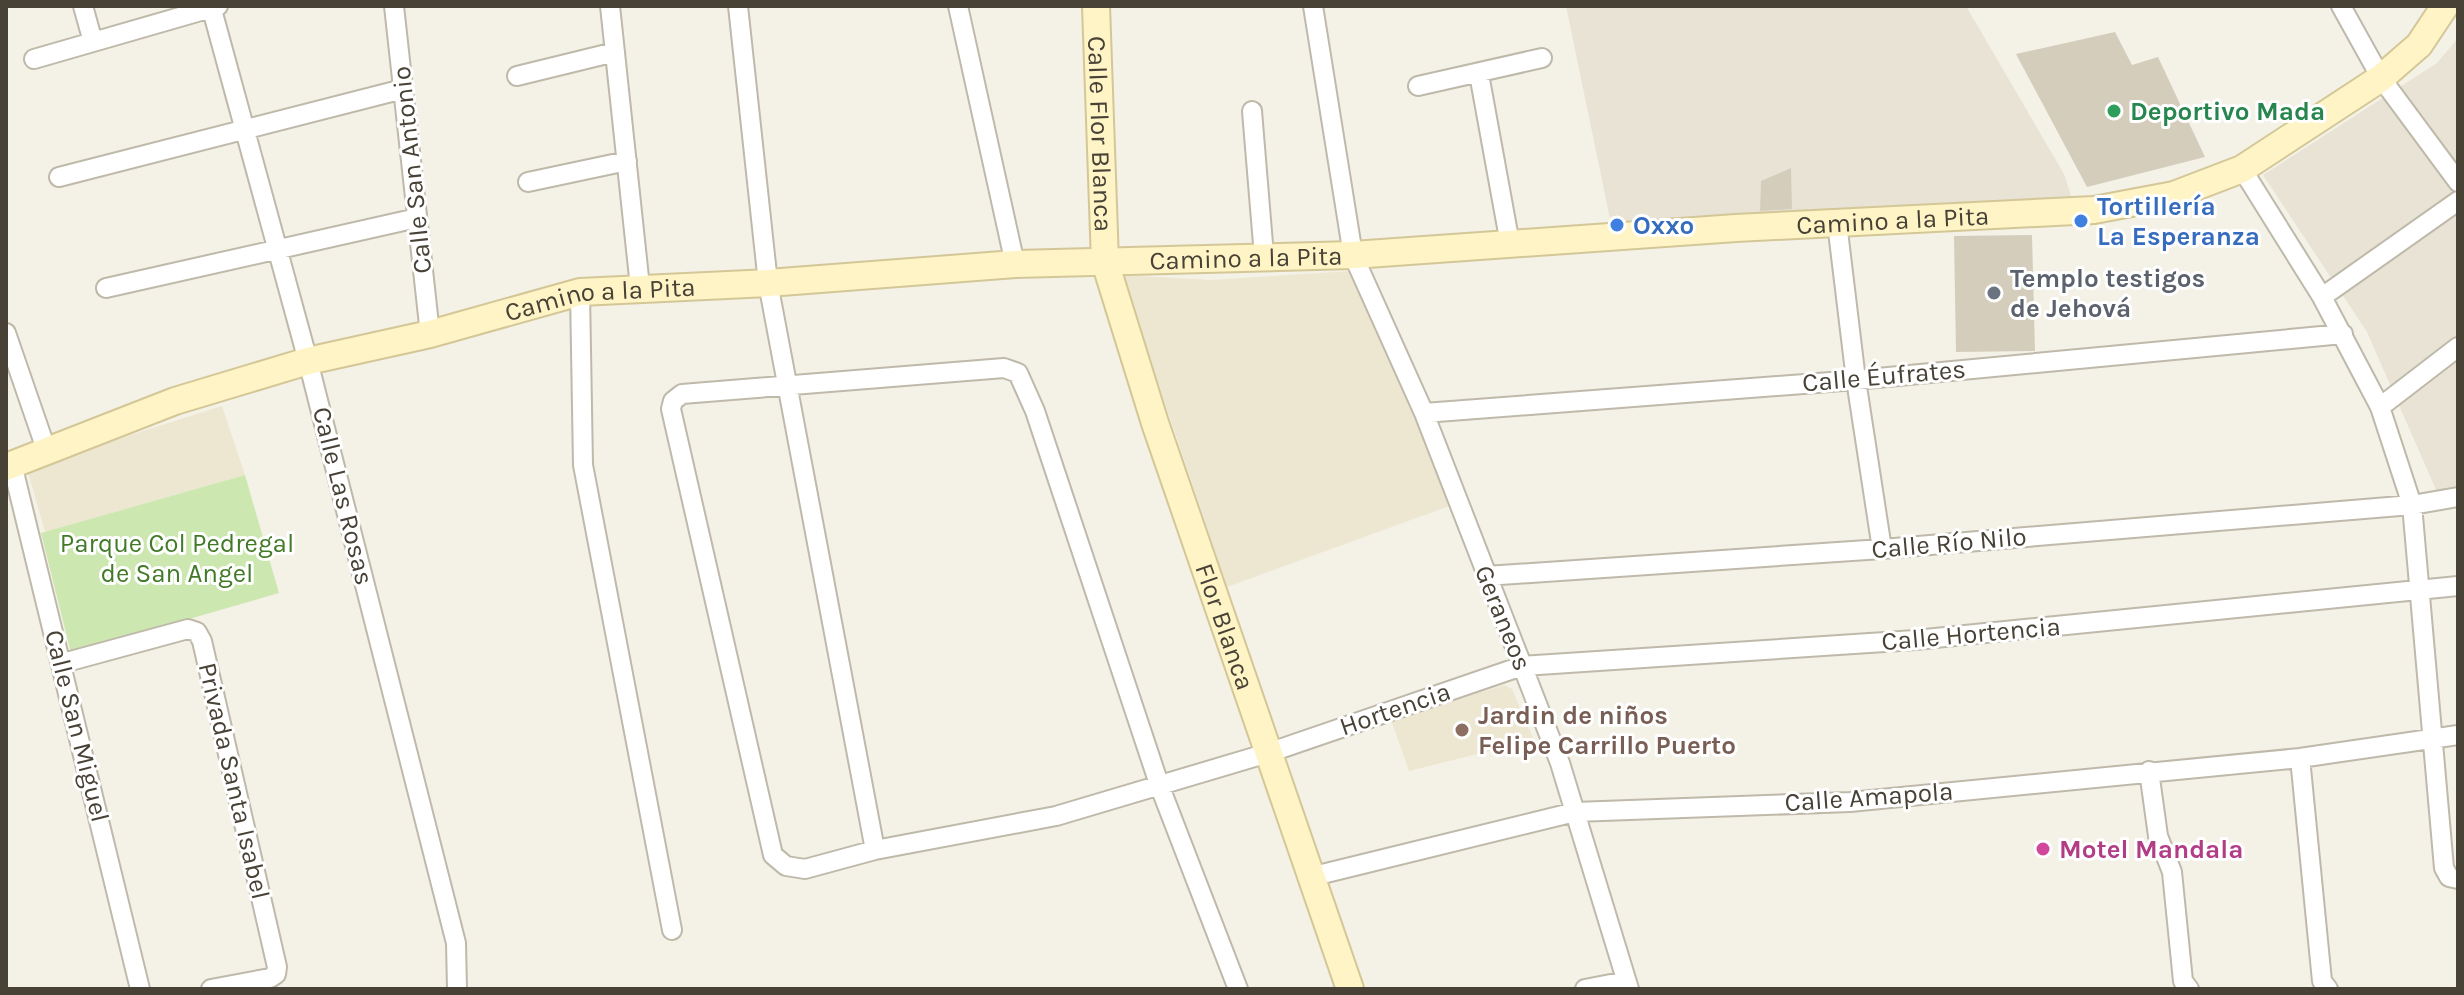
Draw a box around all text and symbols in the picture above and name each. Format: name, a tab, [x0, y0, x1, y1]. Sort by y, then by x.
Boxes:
street label: Calle Flor Blanca	[1082, 35, 1119, 233]
street label: Calle San Antonio	[386, 65, 438, 275]
place label: Deportivo Mada	[2130, 96, 2325, 127]
marker: Deportivo Mada	[2105, 102, 2123, 120]
place label: Tortillería La Esperanza	[2097, 191, 2260, 252]
street label: Camino a la Pita	[1796, 200, 1990, 240]
place label: Oxxo	[1633, 210, 1694, 241]
marker: Tortillería La Esperanza	[2072, 212, 2090, 230]
marker: Oxxo	[1608, 216, 1626, 234]
street label: Camino a la Pita	[1149, 240, 1343, 276]
place label: Templo testigos de Jehová	[2010, 263, 2205, 324]
street label: Camino a la Pita	[501, 271, 696, 328]
marker: Templo testigos de Jehová	[1985, 284, 2003, 302]
street label: Calle Éufrates	[1801, 352, 1967, 399]
street label: Calle Las Rosas	[306, 404, 380, 588]
street label: Calle Río Nilo	[1870, 521, 2028, 565]
park label: Parque Col Pedregal de San Angel	[60, 528, 294, 589]
street label: Flor Blanca	[1189, 559, 1261, 694]
street label: Geraneos	[1468, 561, 1538, 675]
street label: Calle Hortencia	[1880, 611, 2062, 657]
street label: Calle San Miguel	[38, 627, 116, 825]
street label: Privada Santa Isabel	[192, 660, 276, 902]
street label: Hortencia	[1335, 676, 1455, 742]
place label: Jardin de niños Felipe Carrillo Puerto	[1478, 700, 1736, 761]
marker: Jardin de niños Felipe Carrillo Puerto	[1453, 721, 1471, 739]
street label: Calle Amapola	[1784, 776, 1954, 818]
place label: Motel Mandala	[2059, 834, 2243, 865]
marker: Motel Mandala	[2034, 840, 2052, 858]

